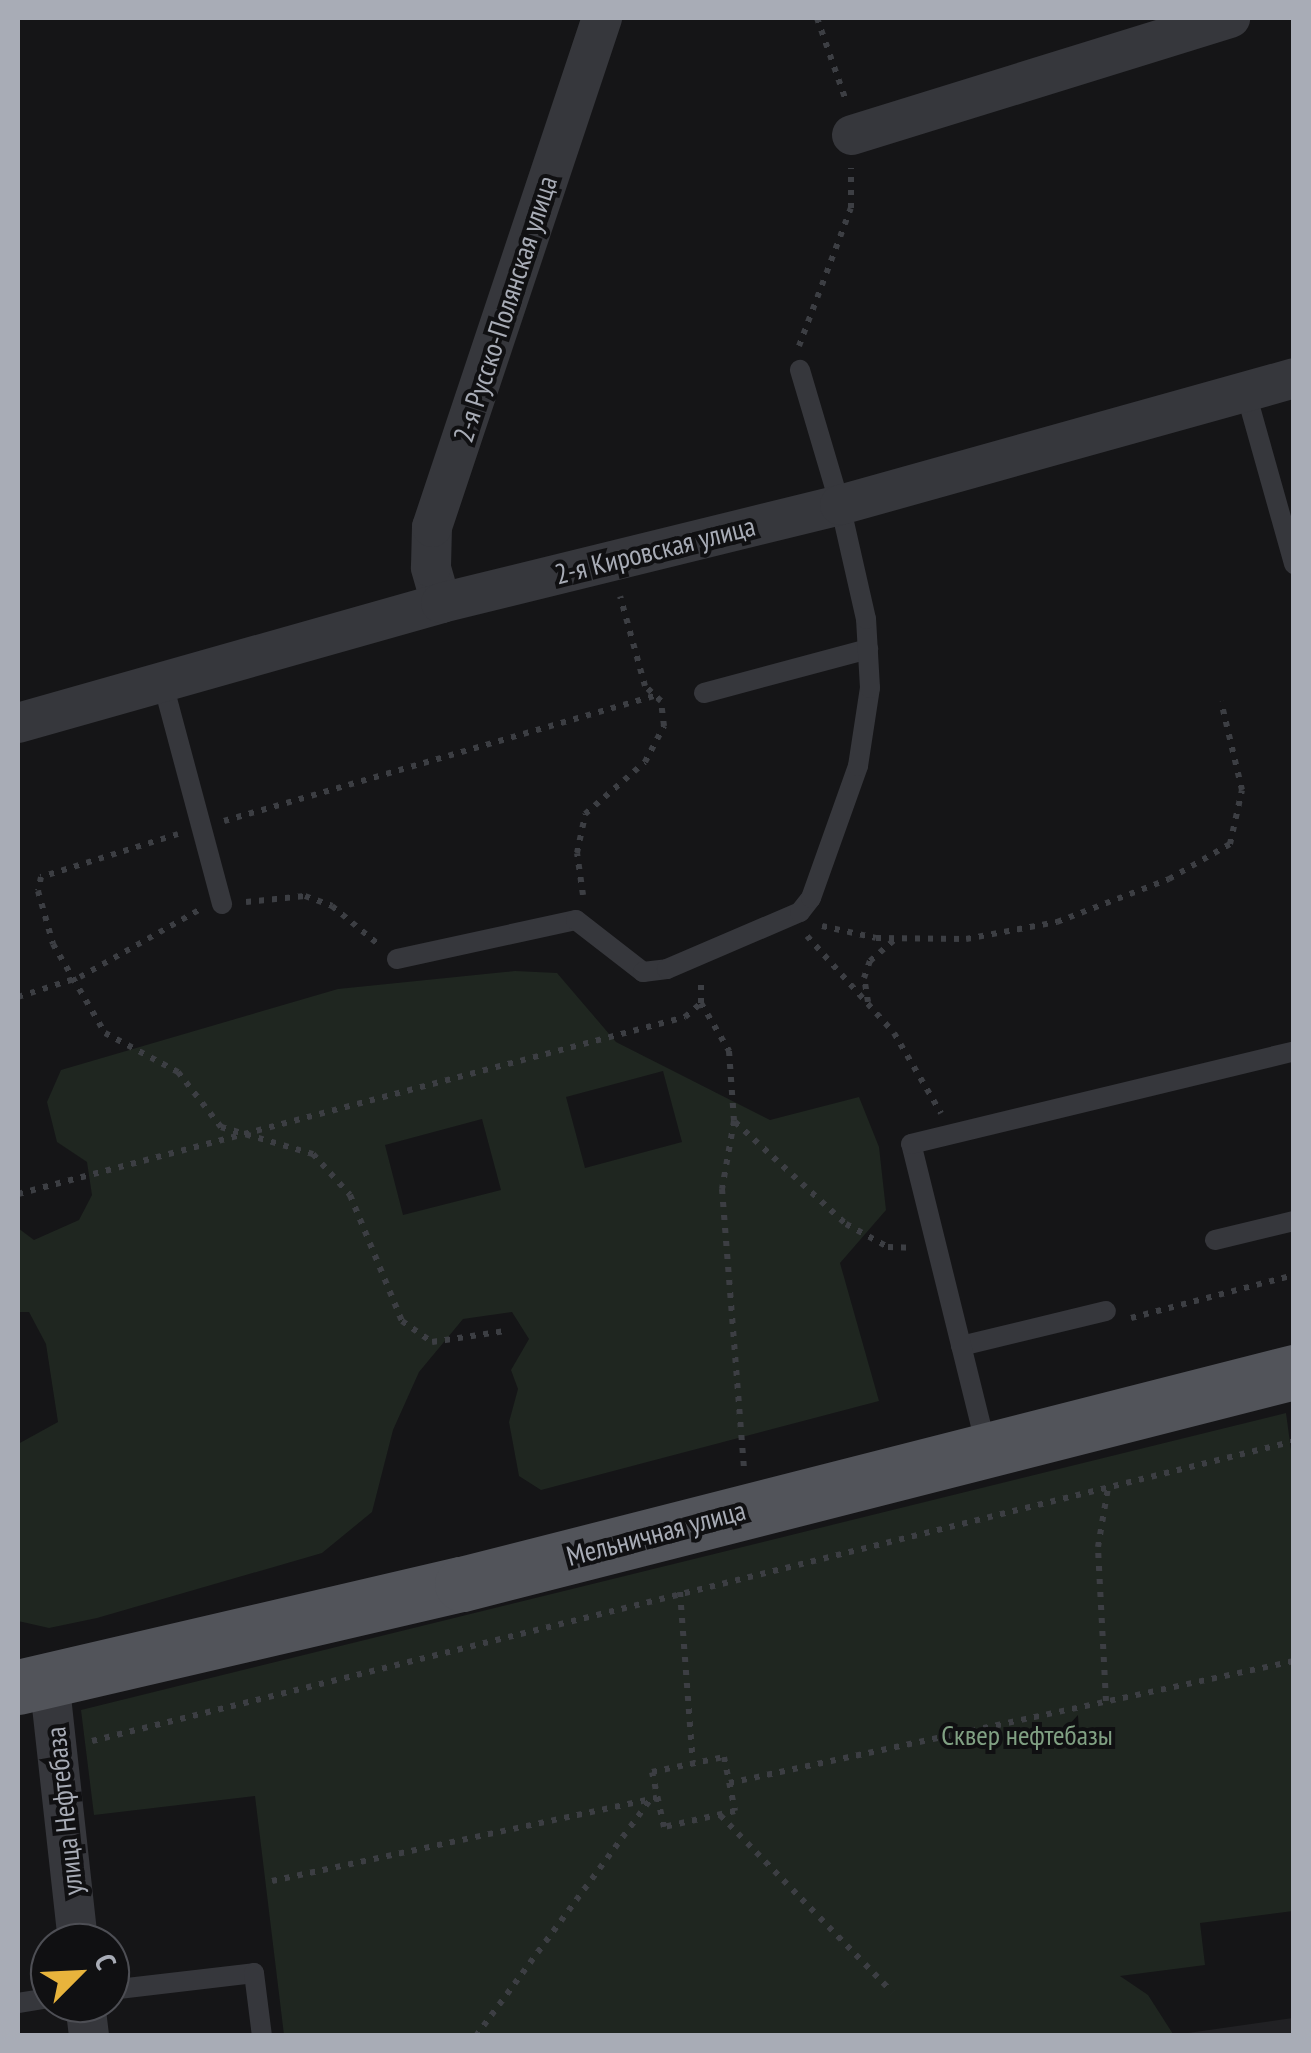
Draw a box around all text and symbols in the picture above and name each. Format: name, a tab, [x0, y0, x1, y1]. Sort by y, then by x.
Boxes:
street label: 2-я Русско-Полянская улица	[446, 171, 564, 447]
street label: 2-я Кировская улица	[551, 509, 759, 591]
street label: Мельничная улица	[563, 1493, 749, 1573]
park label: Сквер нефтебазы	[941, 1718, 1113, 1752]
street label: улица Нефтебаза	[38, 1725, 90, 1897]
north arrow	[30, 1923, 130, 2023]
text: С	[87, 1948, 126, 1975]

